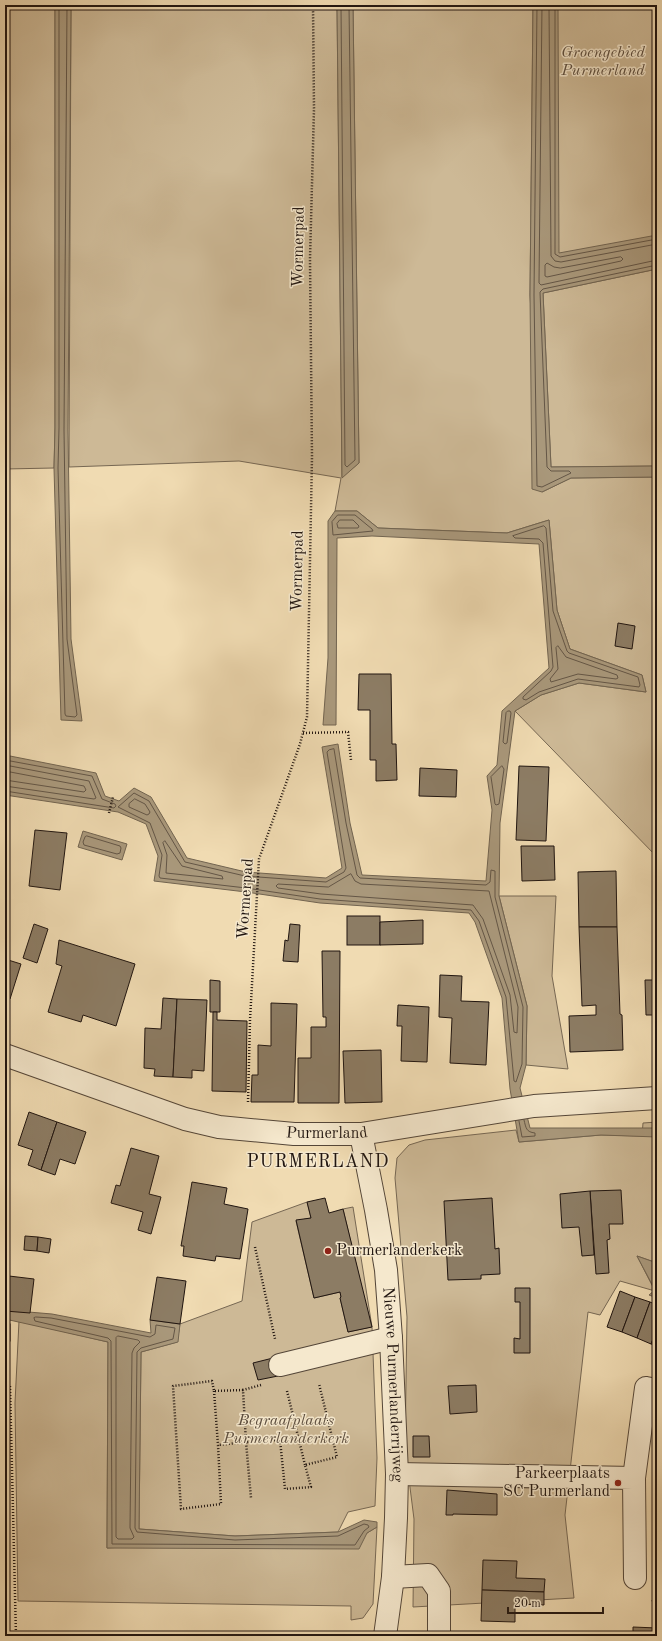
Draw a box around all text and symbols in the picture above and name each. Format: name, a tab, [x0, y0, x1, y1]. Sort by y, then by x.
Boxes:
park label: Groengebied Purmerland	[560, 45, 646, 79]
street label: Wormerpad	[290, 206, 308, 288]
street label: Wormerpad	[289, 530, 307, 612]
street label: Wormerpad	[235, 858, 257, 940]
street label: Purmerland	[285, 1125, 369, 1142]
district label: PURMERLAND	[247, 1153, 389, 1171]
place label: Purmerlanderkerk	[336, 1243, 462, 1259]
marker: Purmerlanderkerk	[323, 1246, 333, 1256]
street label: Nieuwe Purmerlanderrijweg	[379, 1286, 405, 1483]
park label: Begraafplaats Purmerlanderkerk	[222, 1413, 349, 1447]
place label: Parkeerplaats SC Purmerland	[503, 1466, 610, 1500]
marker: Parkeerplaats SC Purmerland	[613, 1478, 623, 1488]
scale bar	[508, 1589, 603, 1615]
text: 20 m	[514, 1598, 541, 1610]

